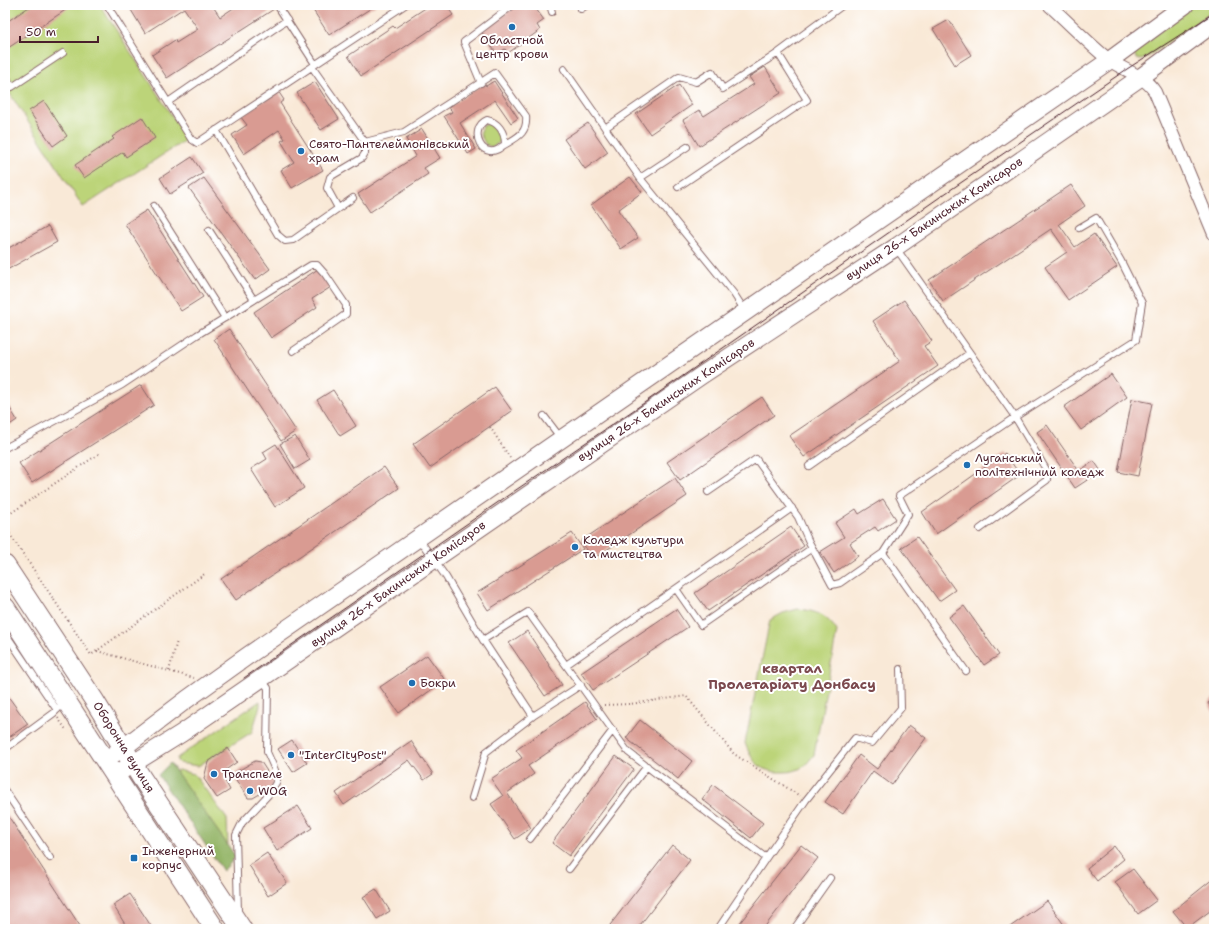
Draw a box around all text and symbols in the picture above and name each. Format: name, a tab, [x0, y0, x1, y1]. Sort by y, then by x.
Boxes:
scale bar	[20, 18, 98, 44]
marker: Областной центр крови	[507, 22, 517, 32]
text: 50 m	[26, 24, 56, 40]
place label: Областной центр крови	[476, 32, 549, 62]
place label: Свято-Пантелеймонівський храм	[309, 136, 470, 166]
marker: Свято-Пантелеймонівський храм	[296, 146, 306, 156]
street label: вулиця 26-х Бакинських Комісаров	[842, 154, 1026, 284]
street label: вулиця 26-х Бакинських Комісаров	[574, 335, 758, 465]
place label: Луганський політехнічний коледж	[975, 450, 1104, 480]
marker: Луганський політехнічний коледж	[962, 460, 972, 470]
street label: вулиця 26-х Бакинських Комісаров	[307, 517, 489, 651]
place label: Коледж культури та мистецтва	[583, 532, 684, 562]
marker: Коледж культури та мистецтва	[570, 542, 580, 552]
district label: квартал Пролетаріату Донбасу	[708, 659, 876, 693]
place label: Бокри	[420, 675, 456, 691]
marker: Бокри	[407, 678, 417, 688]
street label: Оборонна вулиця	[89, 698, 159, 796]
place label: "InterCityPost"	[299, 747, 387, 763]
marker: "InterCityPost"	[286, 750, 296, 760]
place label: Транспеле	[222, 766, 282, 782]
marker: Транспеле	[209, 769, 219, 779]
place label: WOG	[258, 783, 287, 799]
marker: WOG	[245, 786, 255, 796]
place label: Інженерний корпус	[142, 843, 214, 873]
marker: Інженерний корпус	[129, 853, 139, 863]

